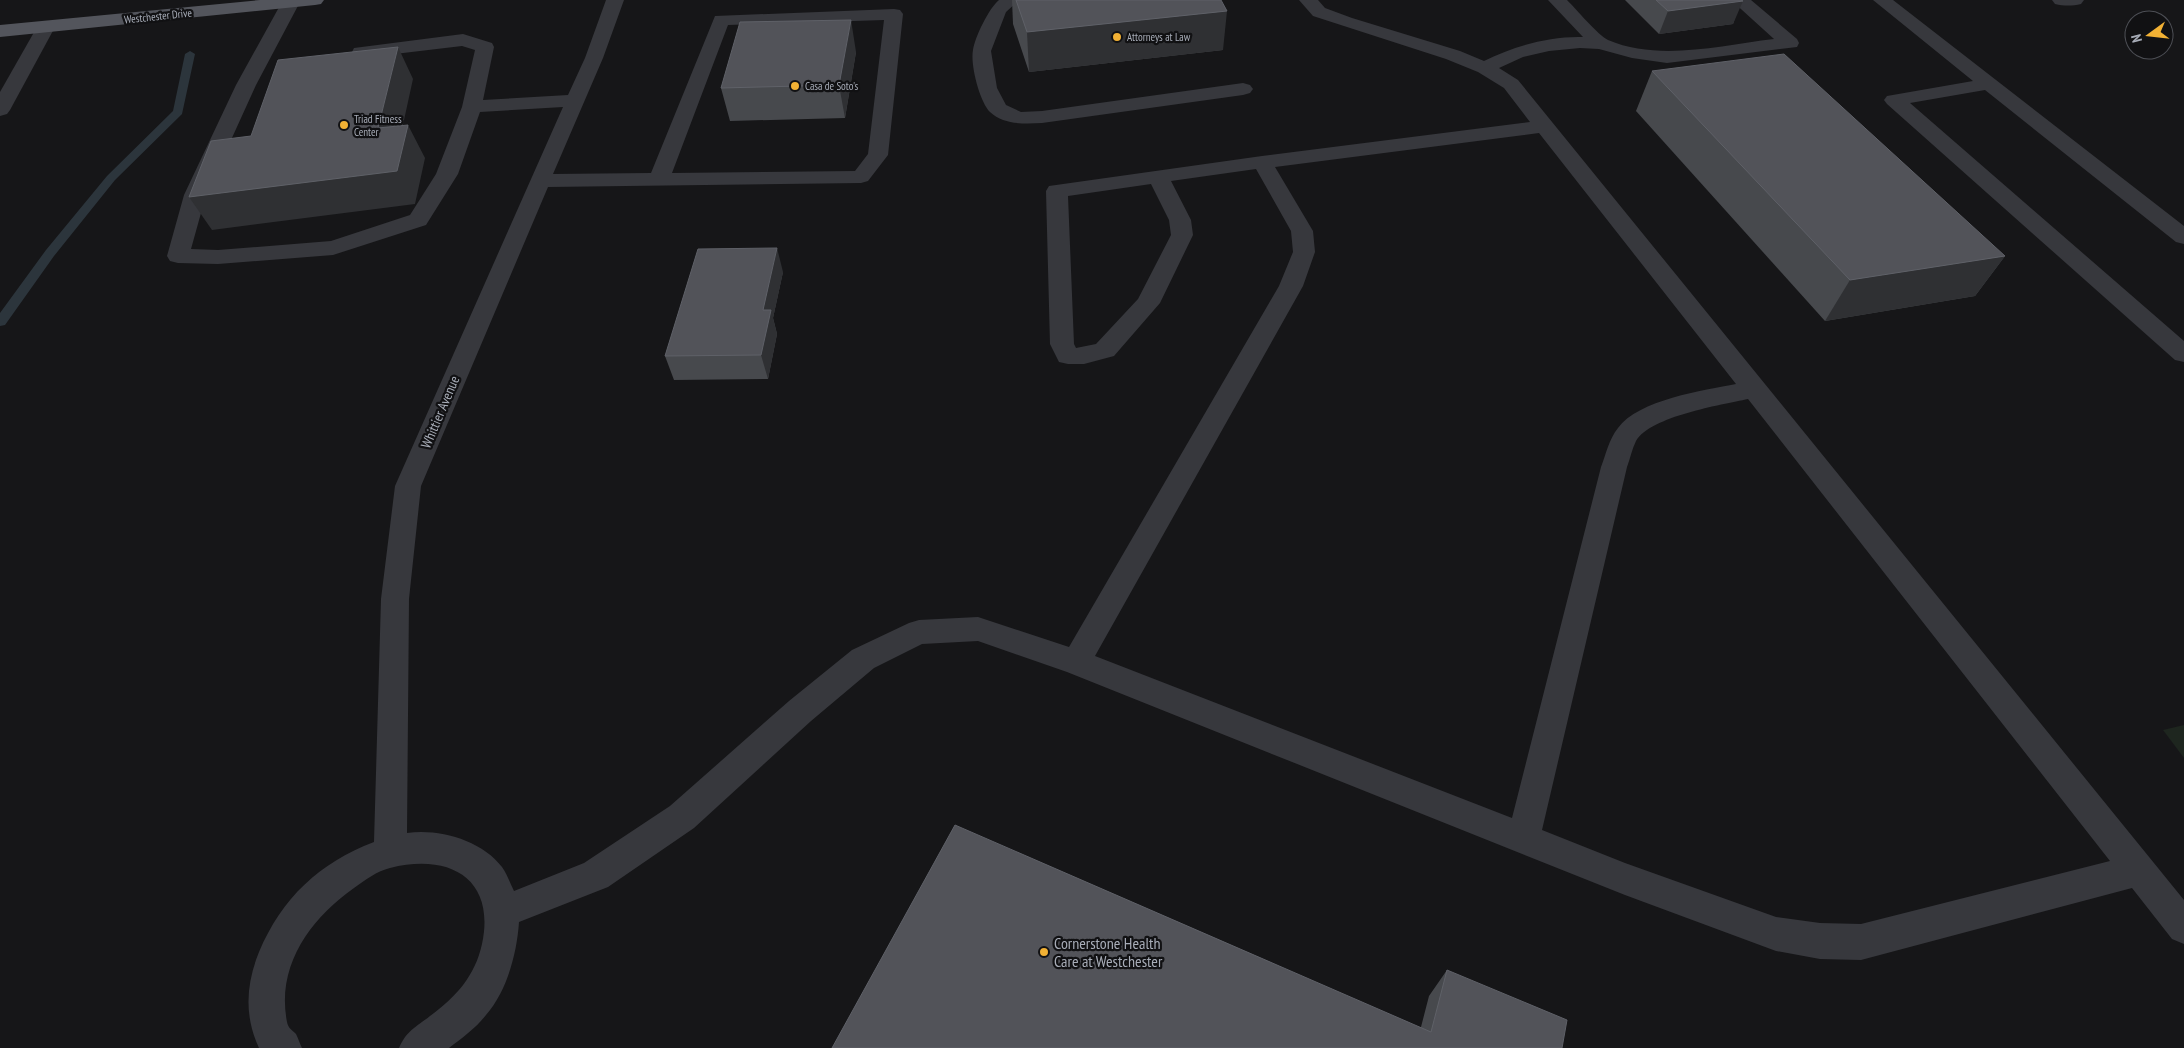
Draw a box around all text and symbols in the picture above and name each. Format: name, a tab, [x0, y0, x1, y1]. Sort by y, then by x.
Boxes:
street label: Westchester Drive	[123, 5, 193, 27]
north arrow	[2124, 10, 2174, 60]
place label: Attorneys at Law	[1127, 30, 1191, 44]
marker: Attorneys at Law	[1111, 31, 1123, 43]
text: N	[2127, 32, 2146, 44]
place label: Casa de Soto's	[805, 79, 858, 93]
marker: Casa de Soto's	[789, 80, 801, 92]
place label: Triad Fitness Center	[354, 112, 402, 139]
marker: Triad Fitness Center	[338, 119, 350, 131]
street label: Whittier Avenue	[417, 373, 463, 451]
place label: Cornerstone Health Care at Westchester	[1054, 933, 1163, 971]
marker: Cornerstone Health Care at Westchester	[1038, 946, 1050, 958]

